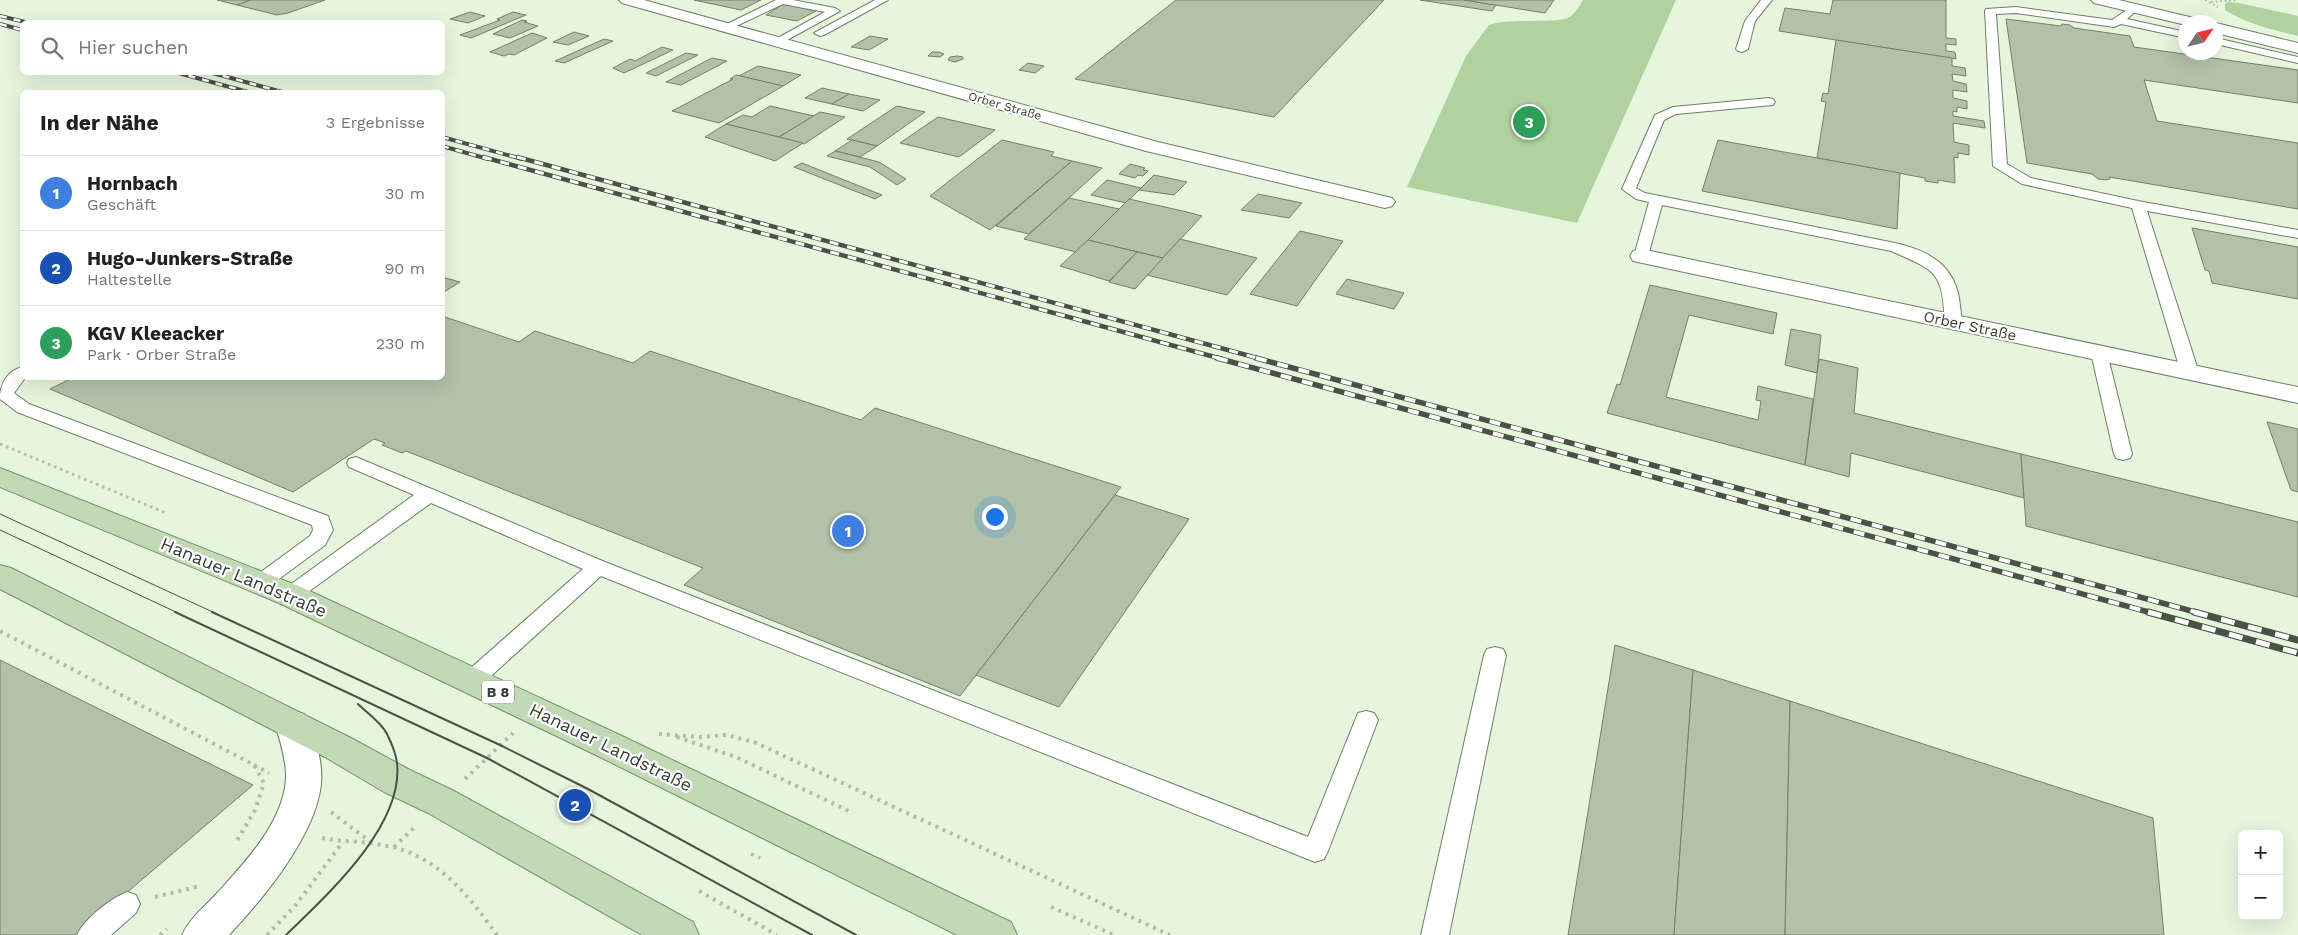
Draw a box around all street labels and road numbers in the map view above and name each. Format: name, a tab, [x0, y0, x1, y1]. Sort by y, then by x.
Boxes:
street label: Orber Straße	[967, 89, 1043, 123]
street label: Orber Straße	[1922, 307, 2018, 345]
street label: Hanauer Landstraße	[158, 532, 330, 622]
road number: B 8	[482, 680, 514, 704]
street label: Hanauer Landstraße	[526, 698, 696, 796]

